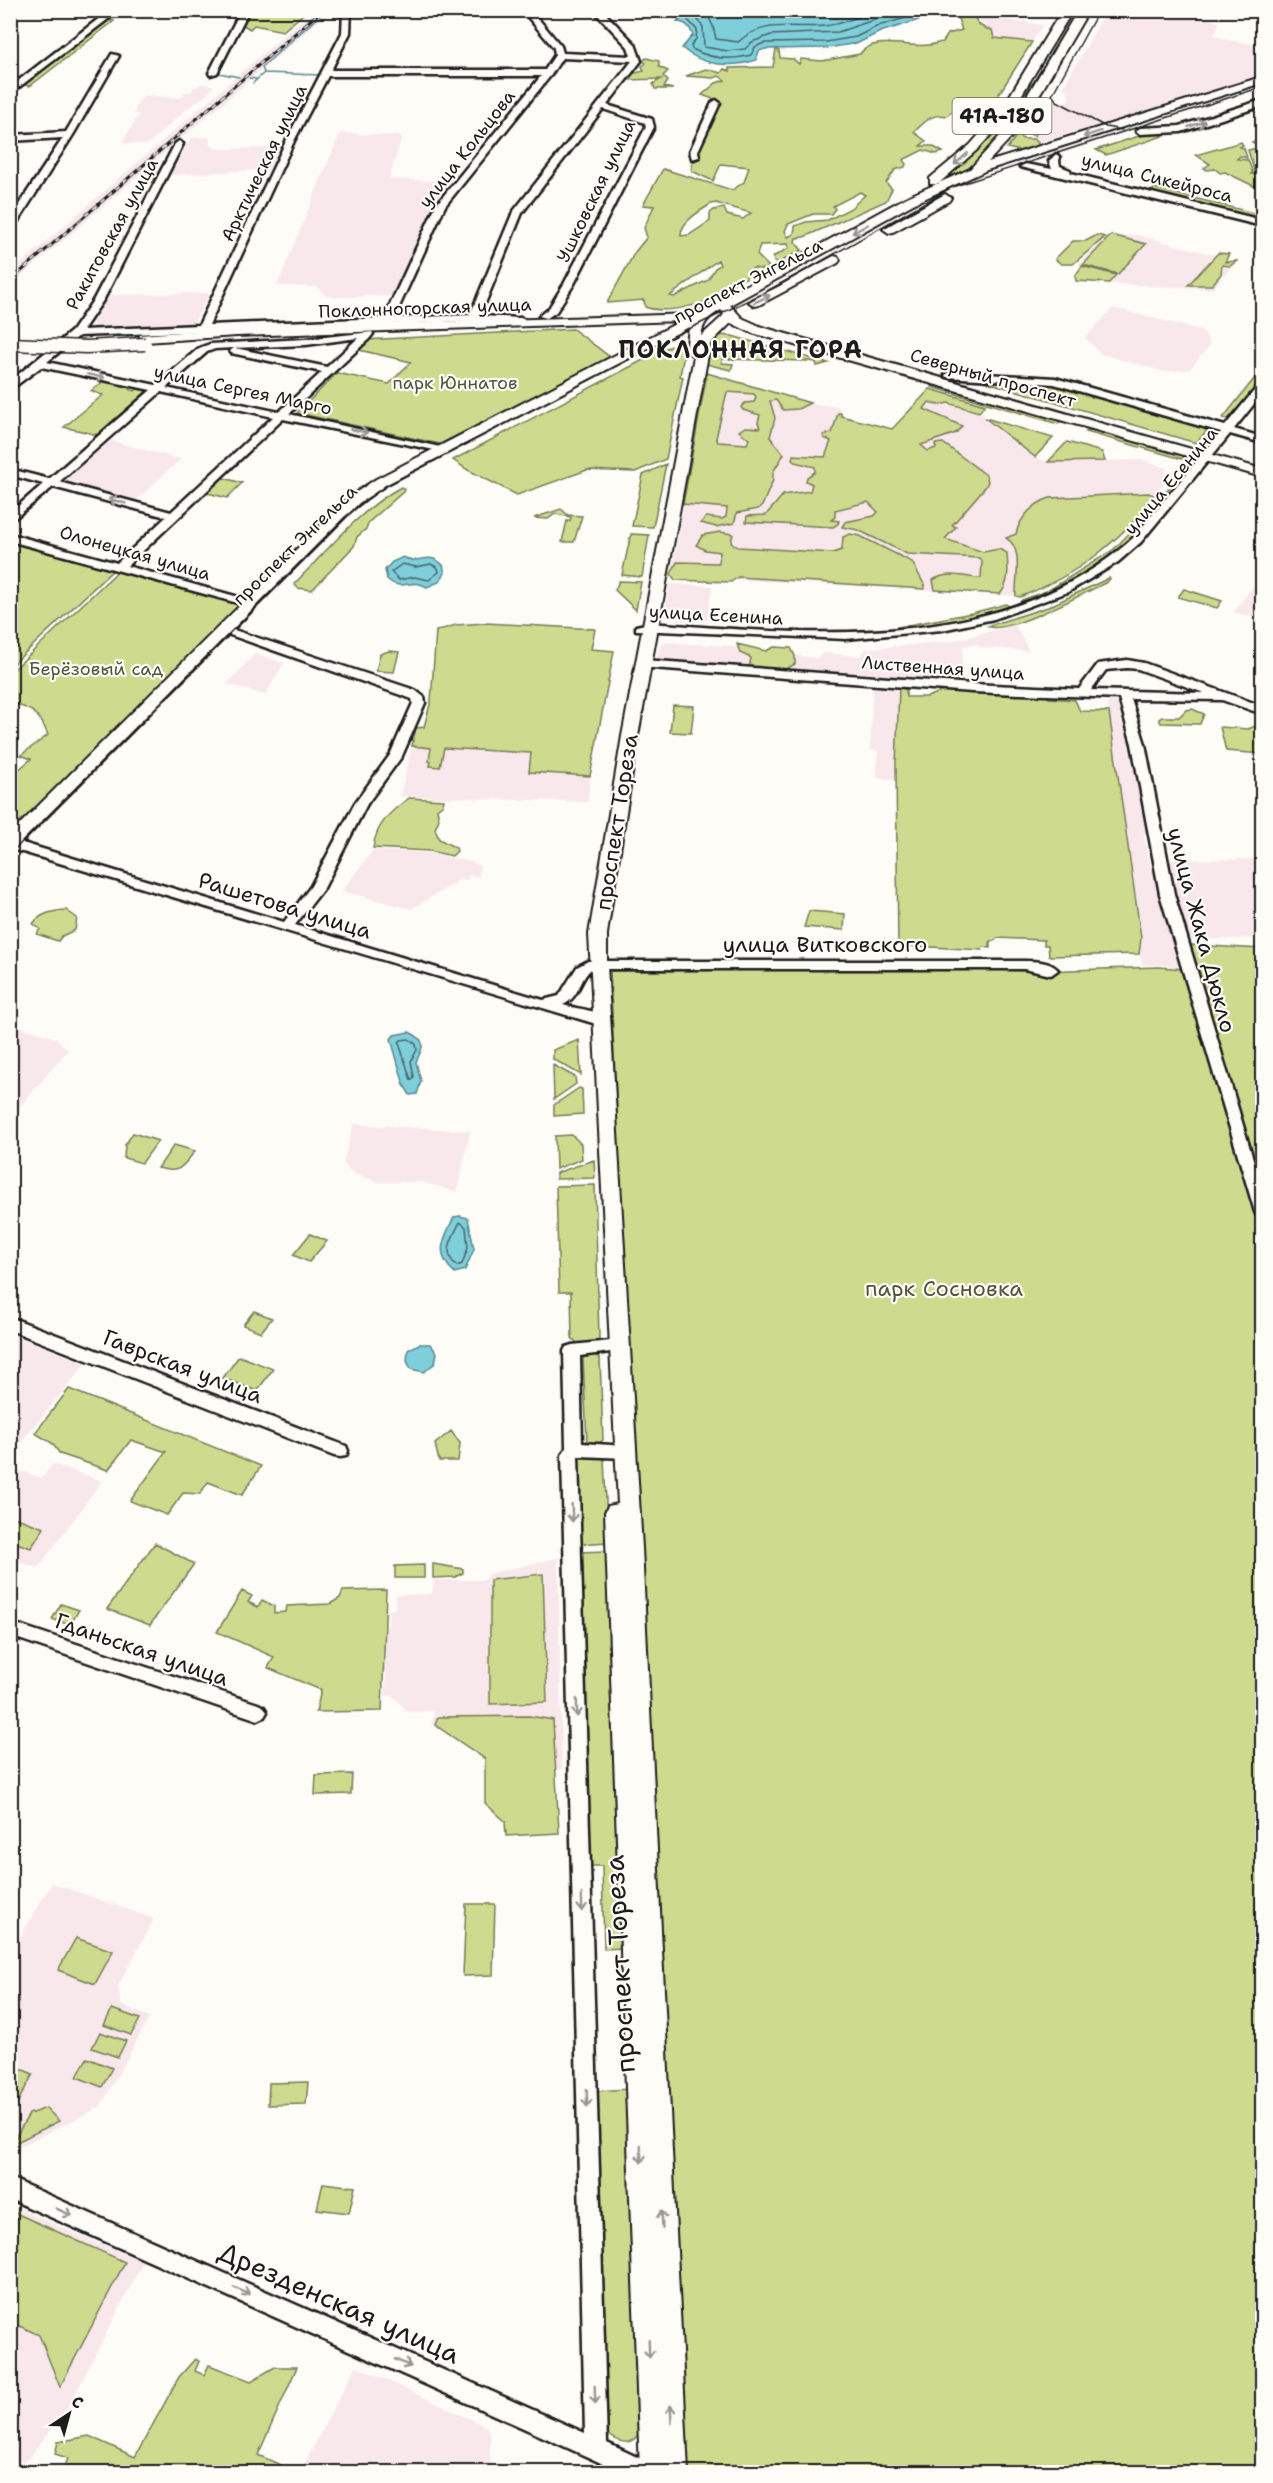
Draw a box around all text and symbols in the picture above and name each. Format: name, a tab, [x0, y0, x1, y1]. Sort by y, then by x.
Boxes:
street label: Арктическая улица	[216, 80, 312, 246]
street label: улица Кольцова	[413, 85, 521, 213]
road number: 41А-180	[952, 98, 1052, 134]
street label: Ушковская улица	[551, 116, 641, 266]
one-way arrow	[1187, 118, 1206, 129]
one-way arrow	[1083, 129, 1102, 140]
street label: улица Сикейроса	[1079, 148, 1235, 208]
one-way arrow	[954, 152, 969, 166]
street label: Ракитовская улица	[60, 154, 164, 314]
one-way arrow	[852, 224, 869, 236]
street label: проспект Энгельса	[670, 233, 826, 329]
street label: Поклонногорская улица	[318, 292, 532, 324]
one-way arrow	[753, 293, 770, 305]
district label: ПОКЛОННАЯ ГОРА	[619, 334, 863, 366]
street label: Северный проспект	[907, 343, 1079, 413]
street label: улица Сергея Марго	[152, 359, 334, 421]
one-way arrow	[87, 370, 106, 382]
park label: парк Юннатов	[392, 371, 518, 395]
street label: улица Есенина	[1119, 422, 1223, 540]
one-way arrow	[349, 426, 368, 437]
street label: проспект Энгельса	[228, 480, 362, 610]
one-way arrow	[108, 495, 127, 506]
street label: Олонецкая улица	[57, 520, 213, 586]
street label: улица Есенина	[648, 600, 784, 630]
street label: Лиственная улица	[861, 650, 1025, 686]
park label: Берёзовый сад	[29, 657, 164, 681]
street label: проспект Тореза	[588, 732, 645, 912]
street label: улица Жака Дюкло	[1160, 824, 1243, 1036]
street label: Рашетова улица	[195, 865, 375, 946]
street label: улица Витковского	[723, 930, 927, 959]
park label: парк Сосновка	[865, 1274, 1023, 1303]
street label: Гаврская улица	[99, 1323, 267, 1410]
one-way arrow	[566, 1503, 577, 1523]
street label: Гданьская улица	[51, 1606, 233, 1693]
one-way arrow	[571, 1698, 582, 1718]
street label: проспект Тореза	[595, 1854, 644, 2074]
one-way arrow	[576, 1893, 588, 1913]
one-way arrow	[581, 2088, 593, 2108]
one-way arrow	[636, 2143, 647, 2163]
one-way arrow	[54, 2207, 73, 2218]
one-way arrow	[656, 2210, 667, 2230]
street label: Дрезденская улица	[213, 2233, 466, 2373]
one-way arrow	[233, 2286, 251, 2297]
one-way arrow	[644, 2338, 655, 2358]
one-way arrow	[393, 2357, 411, 2369]
north arrow	[39, 2384, 99, 2444]
one-way arrow	[589, 2384, 601, 2404]
text: С	[67, 2391, 88, 2414]
one-way arrow	[666, 2405, 677, 2425]

